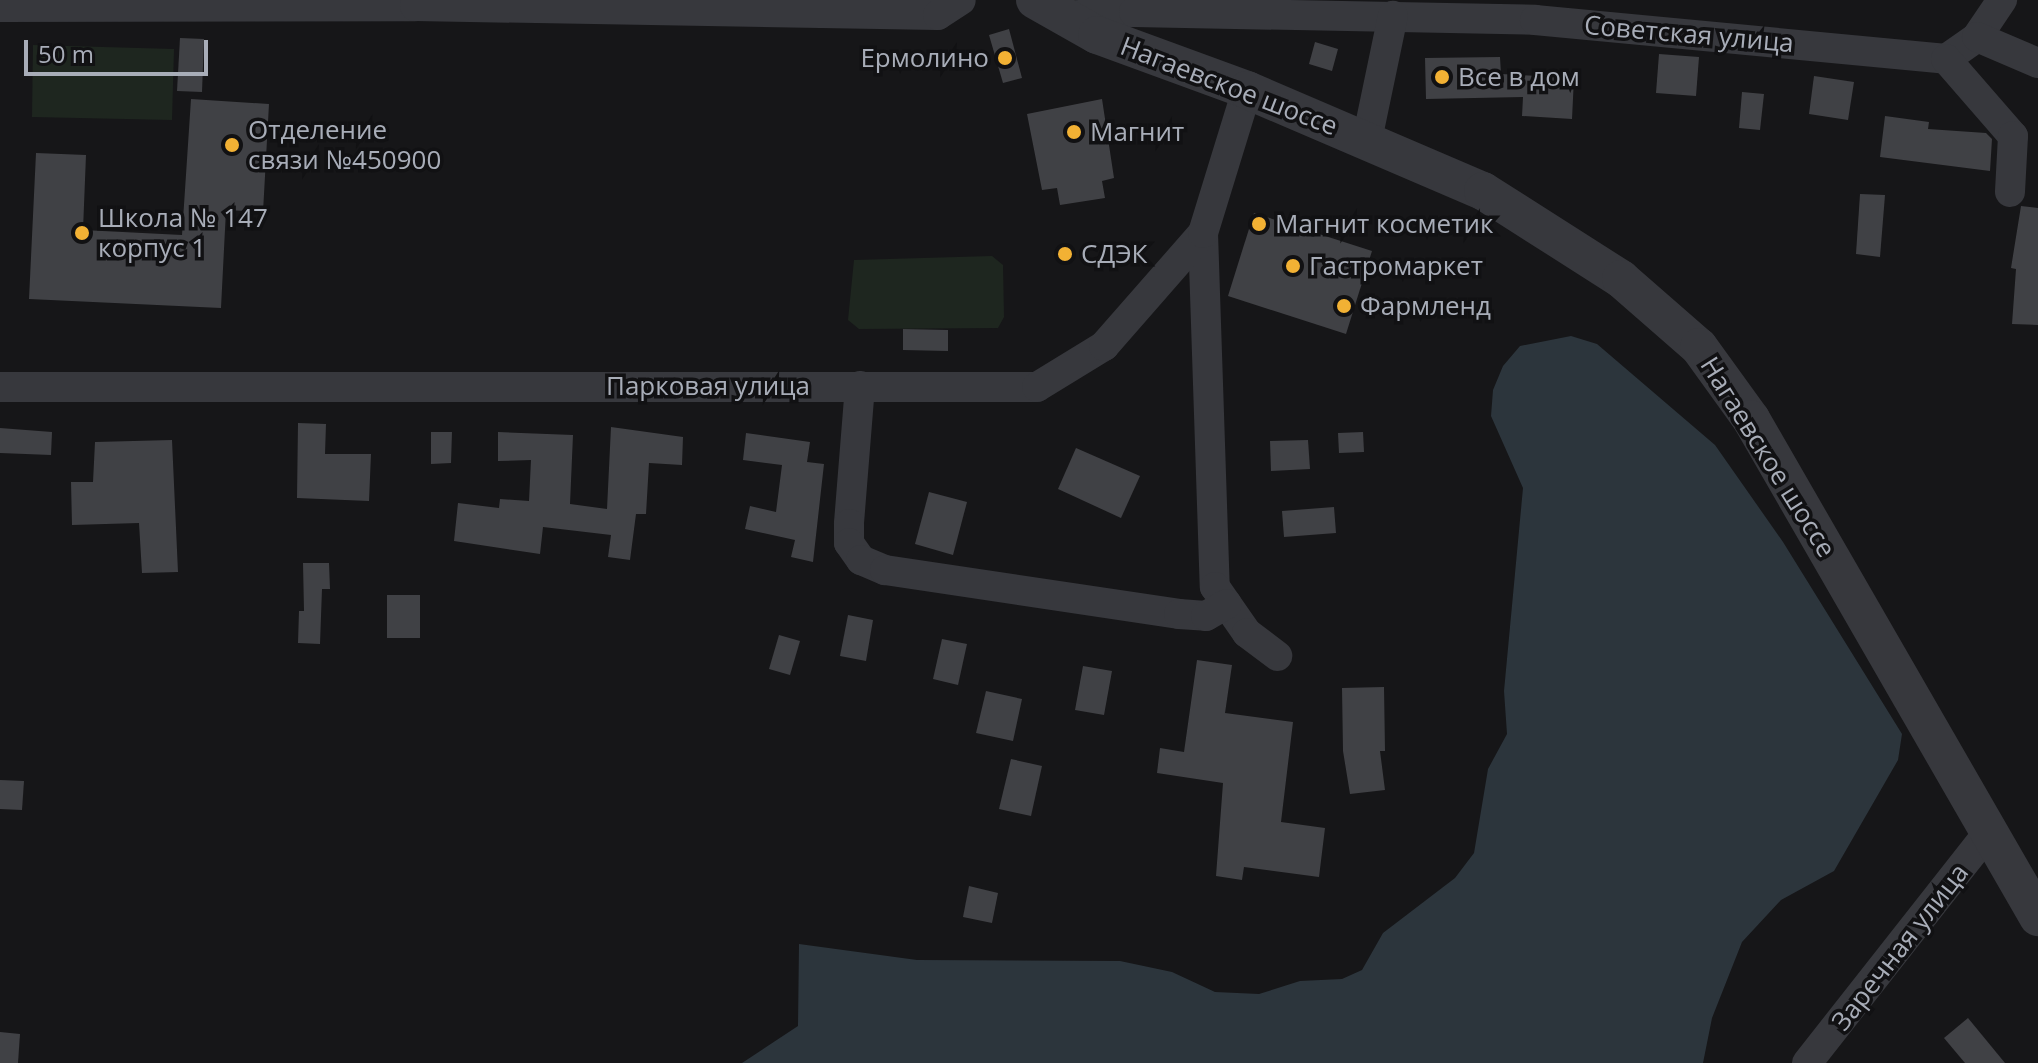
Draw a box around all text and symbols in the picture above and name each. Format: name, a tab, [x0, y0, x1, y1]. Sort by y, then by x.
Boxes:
street label: Советская улица	[1583, 9, 1795, 59]
scale bar	[28, 24, 212, 74]
street label: Нагаевское шоссе	[1116, 30, 1342, 142]
text: 50 m	[38, 37, 94, 70]
place label: Ермолино	[860, 42, 989, 74]
marker: Ермолино	[996, 49, 1014, 67]
place label: Все в дом	[1458, 61, 1580, 93]
marker: Все в дом	[1433, 68, 1451, 86]
place label: Отделение связи №450900	[248, 114, 441, 176]
place label: Магнит	[1090, 116, 1184, 148]
marker: Магнит	[1065, 123, 1083, 141]
marker: Отделение связи №450900	[223, 136, 241, 154]
place label: Школа № 147 корпус 1	[98, 202, 268, 264]
place label: Магнит косметик	[1275, 208, 1493, 240]
marker: Магнит косметик	[1250, 215, 1268, 233]
marker: Школа № 147 корпус 1	[73, 224, 91, 242]
place label: СДЭК	[1081, 238, 1147, 270]
marker: СДЭК	[1056, 245, 1074, 263]
place label: Гастромаркет	[1309, 250, 1483, 282]
marker: Гастромаркет	[1284, 257, 1302, 275]
place label: Фармленд	[1360, 290, 1491, 322]
marker: Фармленд	[1335, 297, 1353, 315]
street label: Нагаевское шоссе	[1694, 351, 1842, 563]
street label: Парковая улица	[606, 370, 810, 402]
street label: Заречная улица	[1825, 857, 1975, 1037]

